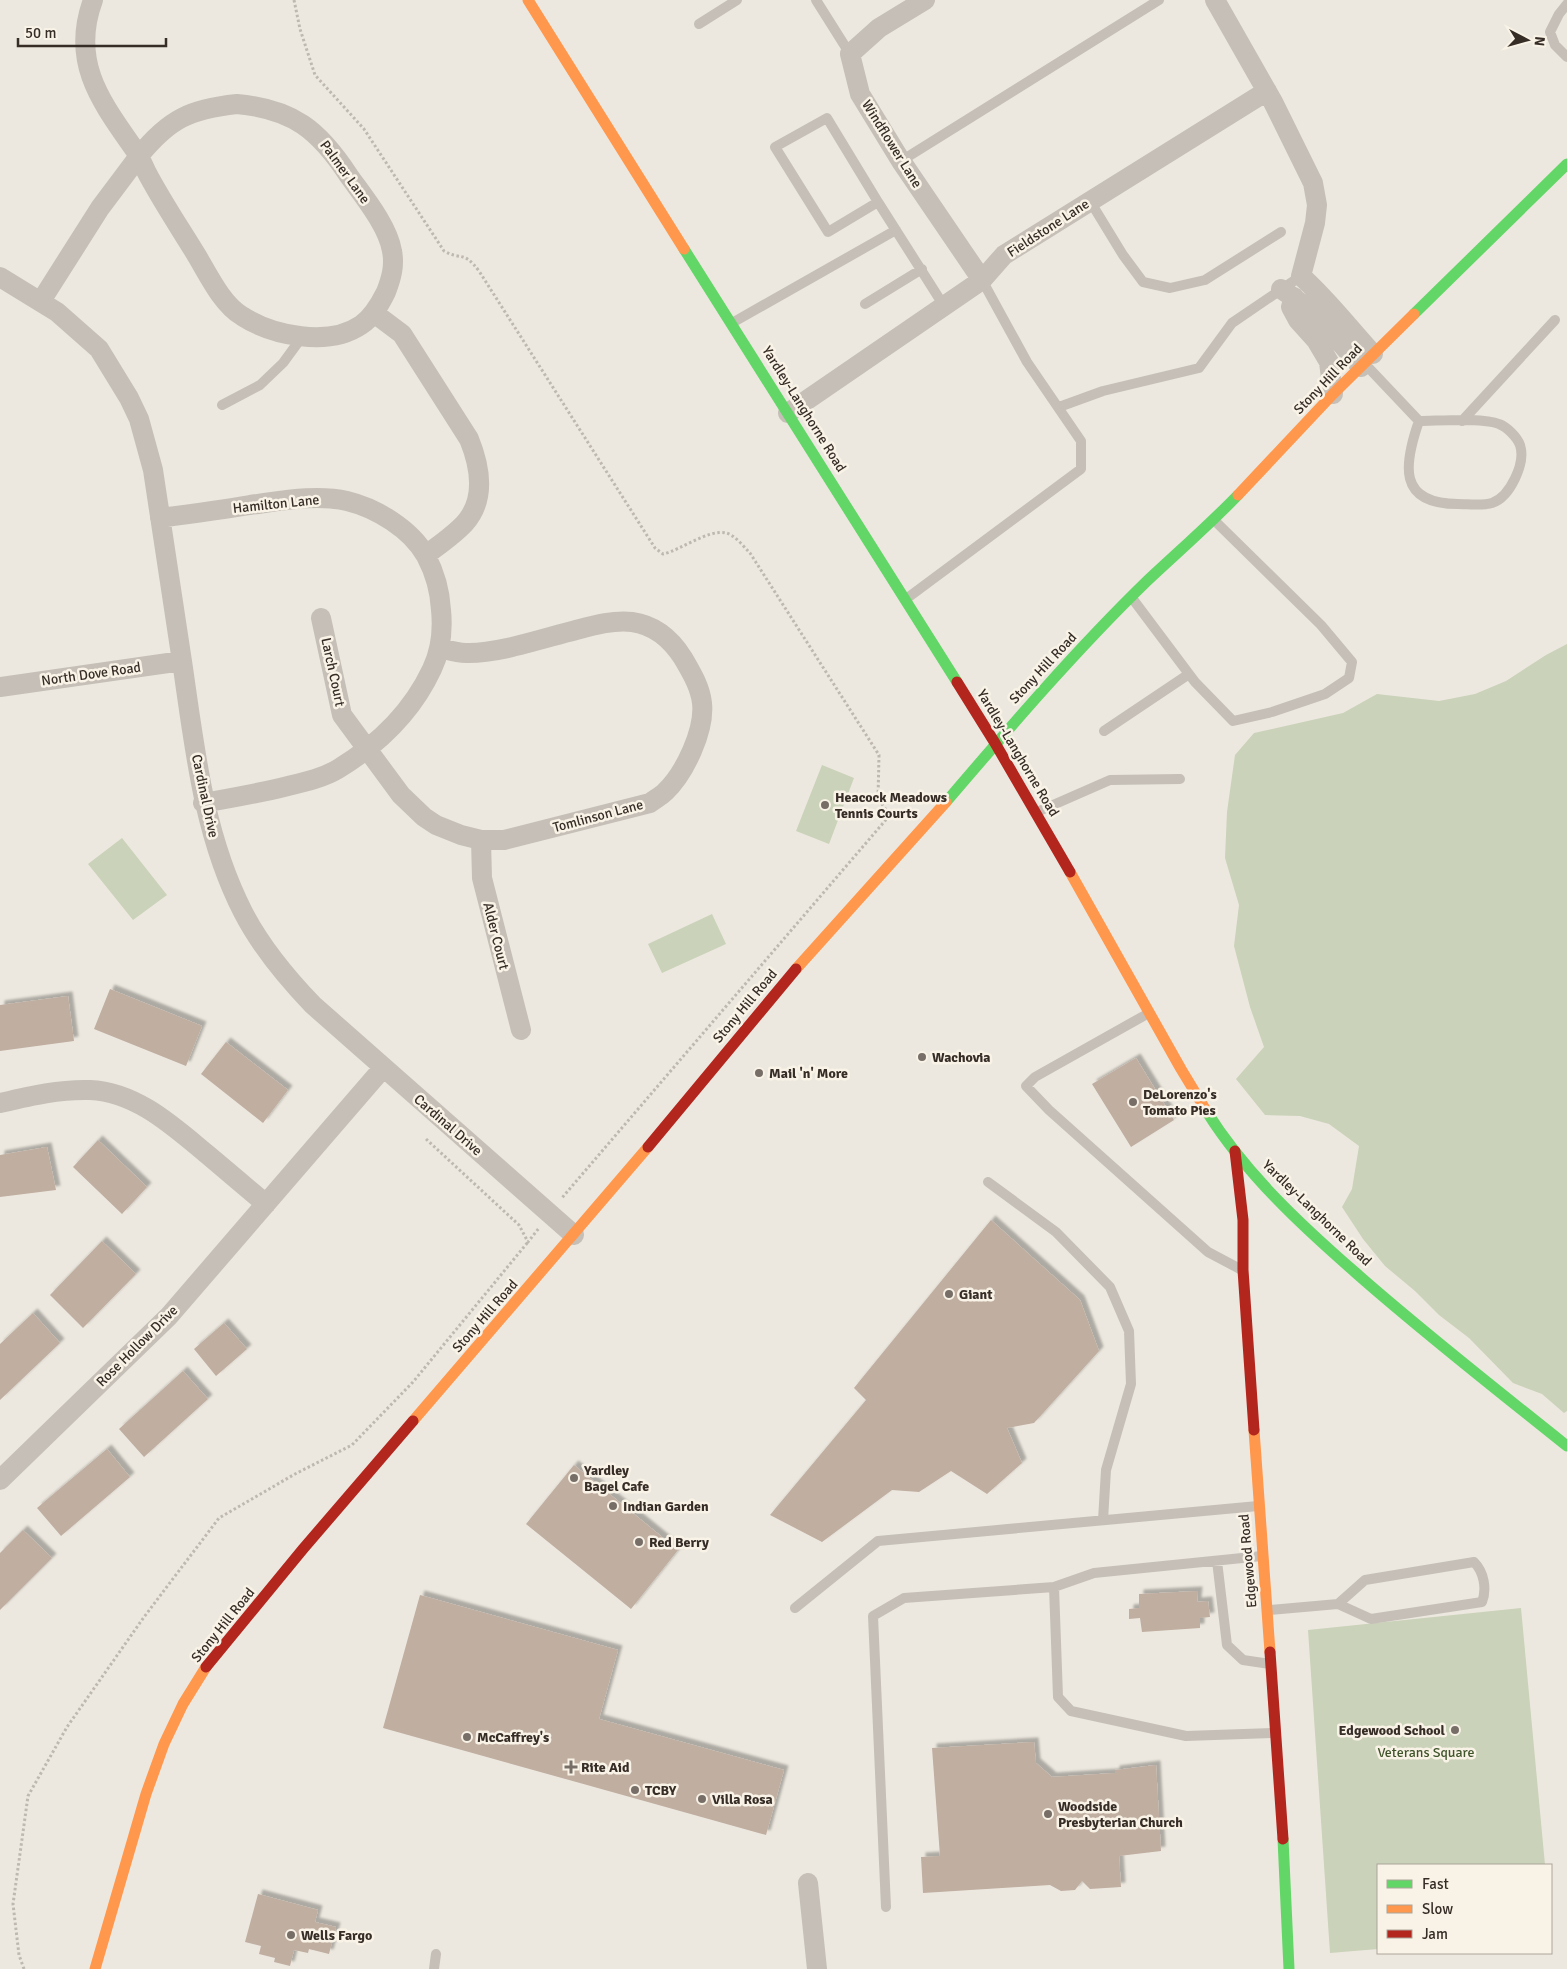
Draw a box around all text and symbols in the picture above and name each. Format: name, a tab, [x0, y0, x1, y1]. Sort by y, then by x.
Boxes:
scale bar	[18, 15, 165, 47]
north arrow	[1502, 15, 1552, 65]
text: 50 m	[25, 24, 56, 42]
text: N	[1530, 36, 1548, 47]
street label: Windflower Lane	[858, 97, 926, 191]
street label: Palmer Lane	[316, 137, 374, 207]
street label: Fieldstone Lane	[1004, 195, 1092, 261]
street label: Stony Hill Road	[1290, 340, 1366, 418]
street label: Yardley-Langhorne Road	[758, 343, 850, 475]
street label: Hamilton Lane	[232, 491, 320, 517]
street label: Stony Hill Road	[1006, 629, 1080, 707]
street label: Larch Court	[317, 636, 349, 708]
street label: North Dove Road	[40, 659, 142, 689]
street label: Yardley-Langhorne Road	[973, 686, 1063, 820]
street label: Cardinal Drive	[188, 753, 222, 839]
place label: Heacock Meadows Tennis Courts	[835, 789, 947, 822]
street label: Tomlinson Lane	[551, 796, 645, 836]
marker: Heacock Meadows Tennis Courts	[819, 799, 831, 811]
street label: Alder Court	[479, 901, 513, 971]
street label: Stony Hill Road	[709, 966, 781, 1046]
place label: Wachovia	[932, 1049, 991, 1066]
marker: Wachovia	[916, 1051, 928, 1063]
place label: Mail 'n' More	[769, 1065, 848, 1082]
marker: Mail 'n' More	[753, 1067, 765, 1079]
place label: DeLorenzo's Tomato Pies	[1143, 1086, 1217, 1119]
street label: Cardinal Drive	[410, 1091, 486, 1159]
marker: DeLorenzo's Tomato Pies	[1127, 1096, 1139, 1108]
street label: Yardley-Langhorne Road	[1259, 1156, 1375, 1270]
street label: Stony Hill Road	[449, 1276, 521, 1356]
place label: Giant	[959, 1286, 993, 1303]
marker: Giant	[943, 1288, 955, 1300]
street label: Rose Hollow Drive	[93, 1302, 181, 1390]
place label: Yardley Bagel Cafe	[583, 1462, 649, 1495]
marker: Yardley Bagel Cafe	[568, 1472, 580, 1484]
place label: Indian Garden	[623, 1498, 709, 1515]
marker: Indian Garden	[607, 1500, 619, 1512]
street label: Edgewood Road	[1235, 1513, 1261, 1609]
place label: Red Berry	[649, 1534, 709, 1551]
marker: Red Berry	[633, 1536, 645, 1548]
street label: Stony Hill Road	[188, 1584, 258, 1666]
place label: Edgewood School	[1338, 1722, 1446, 1739]
marker: Edgewood School	[1449, 1724, 1461, 1736]
place label: McCaffrey's	[477, 1729, 549, 1746]
marker: McCaffrey's	[461, 1731, 473, 1743]
park label: Veterans Square	[1378, 1744, 1474, 1761]
place label: Rite Aid	[581, 1759, 630, 1776]
marker: Rite Aid	[565, 1761, 577, 1773]
place label: TCBY	[645, 1782, 677, 1799]
marker: TCBY	[629, 1784, 641, 1796]
place label: Villa Rosa	[712, 1791, 773, 1808]
marker: Villa Rosa	[696, 1793, 708, 1805]
place label: Woodside Presbyterian Church	[1058, 1798, 1183, 1831]
marker: Woodside Presbyterian Church	[1042, 1808, 1054, 1820]
legend	[1377, 1864, 1552, 1954]
text: Fast	[1422, 1875, 1449, 1893]
text: Slow	[1422, 1900, 1453, 1918]
text: Jam	[1422, 1925, 1448, 1943]
place label: Wells Fargo	[301, 1927, 372, 1944]
marker: Wells Fargo	[285, 1929, 297, 1941]

